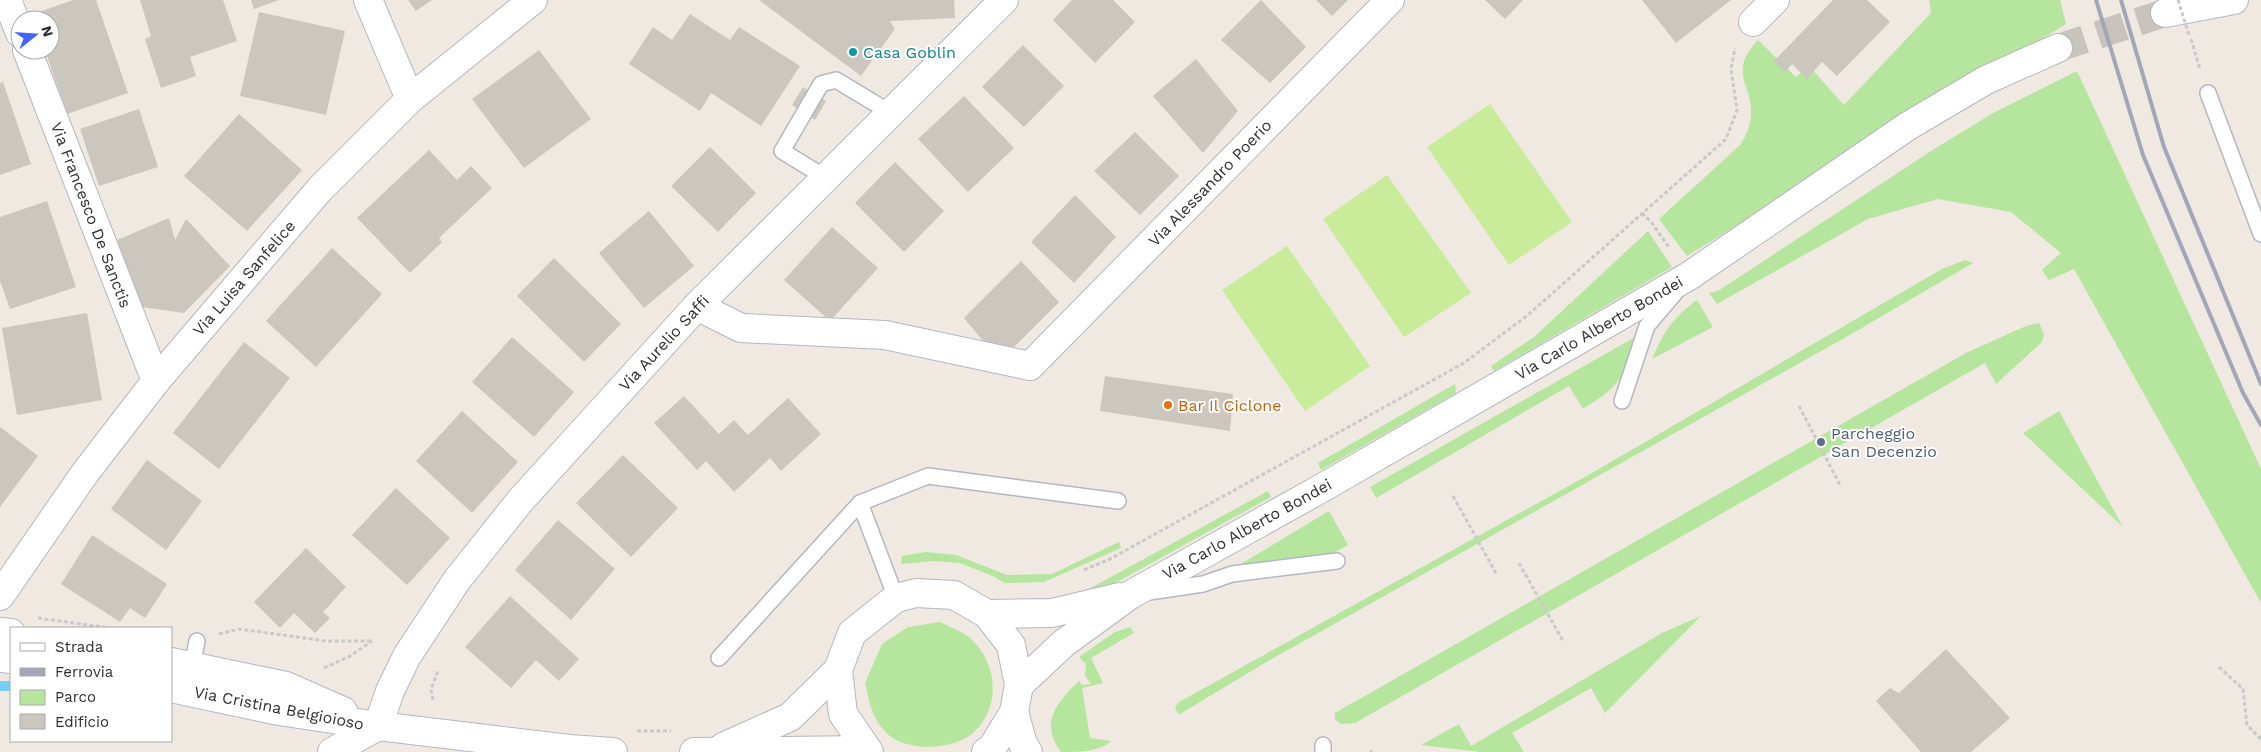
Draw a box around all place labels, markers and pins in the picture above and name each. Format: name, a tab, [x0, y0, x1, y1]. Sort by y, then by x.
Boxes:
place label: Casa Goblin	[863, 43, 956, 62]
marker: Casa Goblin	[847, 46, 859, 58]
place label: Bar Il Ciclone	[1178, 396, 1281, 415]
marker: Bar Il Ciclone	[1162, 399, 1174, 411]
place label: Parcheggio San Decenzio	[1831, 424, 1937, 461]
marker: Parcheggio San Decenzio	[1815, 436, 1827, 448]

